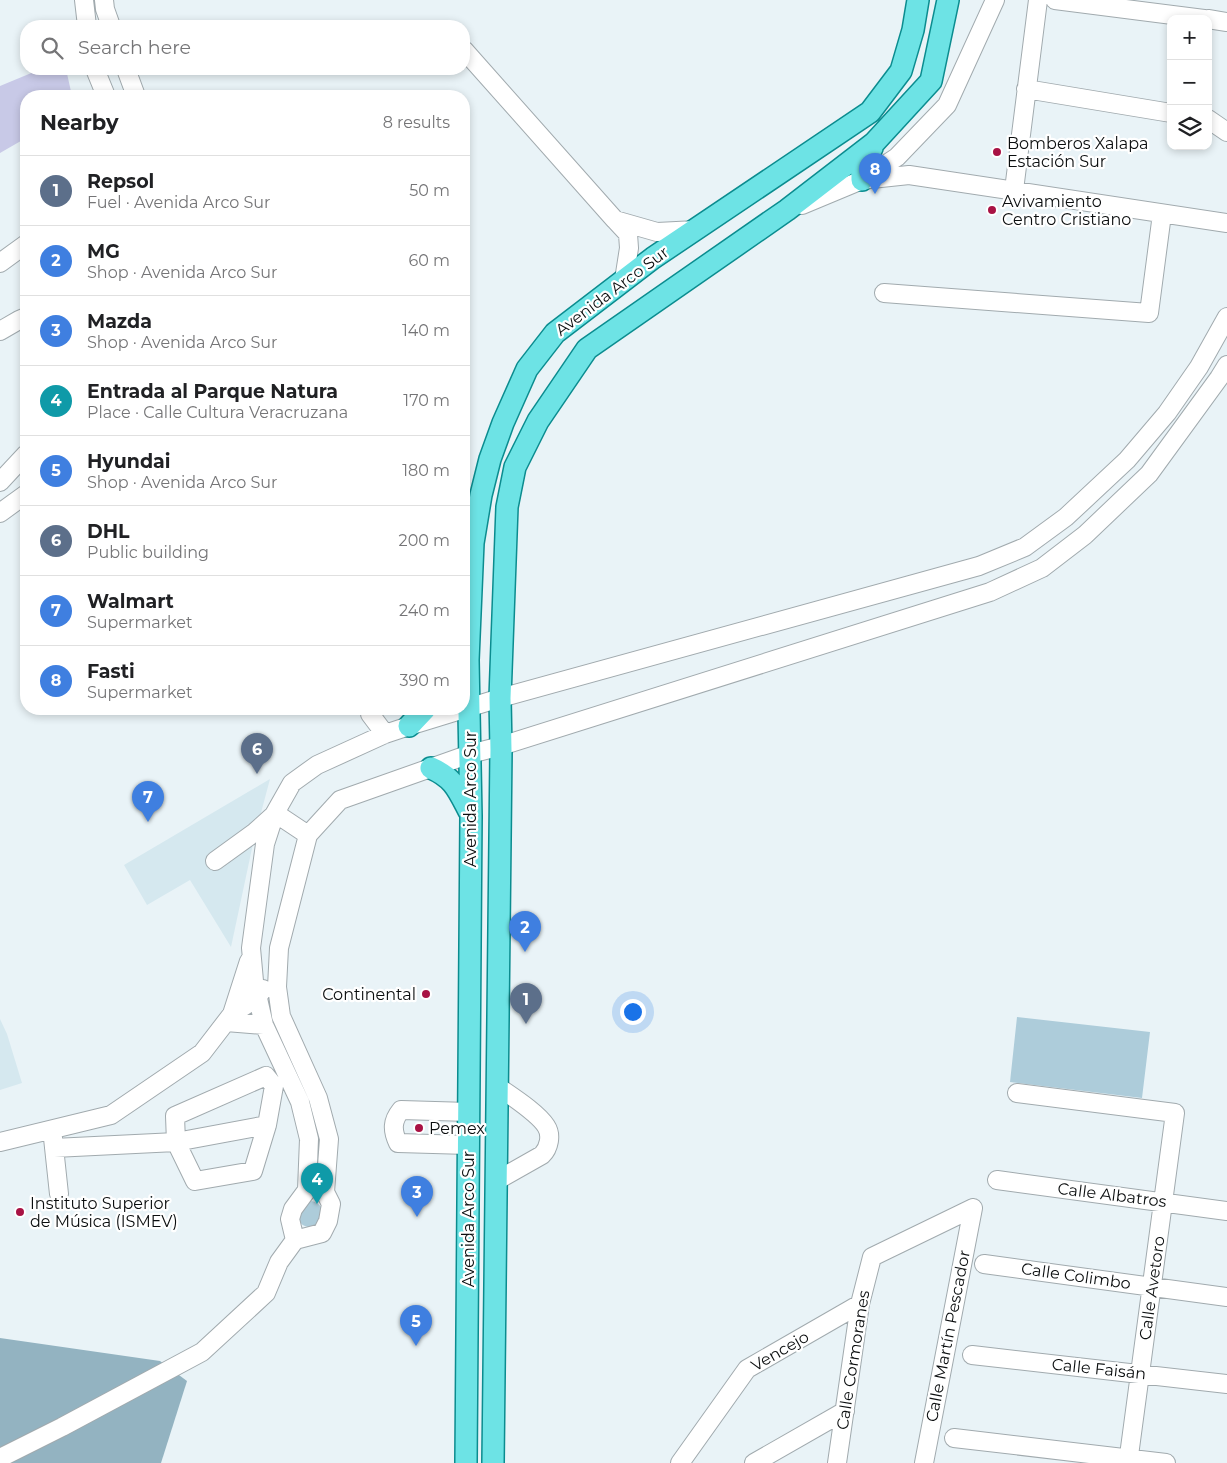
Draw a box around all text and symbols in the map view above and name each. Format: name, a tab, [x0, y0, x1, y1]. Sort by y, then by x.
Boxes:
map controls	[1167, 15, 1212, 150]
button: +	[1167, 15, 1212, 60]
search box	[20, 20, 470, 75]
icon: search	[38, 34, 66, 62]
text: Search here	[78, 36, 191, 59]
button: −	[1167, 60, 1212, 105]
button: layers	[1167, 105, 1212, 150]
text: Nearby	[40, 110, 119, 135]
text: 8 results	[383, 113, 450, 132]
place label: Bomberos Xalapa Estación Sur	[1007, 134, 1148, 171]
marker: Bomberos Xalapa Estación Sur	[991, 146, 1003, 158]
pin: 8	[859, 153, 891, 194]
text: Repsol	[87, 170, 154, 193]
text: 1	[53, 181, 59, 200]
text: 50 m	[409, 181, 450, 200]
place label: Avivamiento Centro Cristiano	[1002, 192, 1131, 229]
text: Fuel · Avenida Arco Sur	[87, 193, 271, 212]
marker: Avivamiento Centro Cristiano	[986, 204, 998, 216]
text: MG	[87, 240, 120, 263]
street label: Avenida Arco Sur	[552, 242, 672, 340]
text: 2	[51, 251, 61, 270]
text: 60 m	[408, 251, 450, 270]
text: Shop · Avenida Arco Sur	[87, 263, 278, 282]
text: Mazda	[87, 310, 152, 333]
text: 3	[51, 321, 61, 340]
text: 140 m	[402, 321, 450, 340]
text: Shop · Avenida Arco Sur	[87, 333, 278, 352]
text: Entrada al Parque Natura	[87, 380, 338, 403]
text: 4	[50, 391, 62, 410]
text: 170 m	[403, 391, 450, 410]
text: Place · Calle Cultura Veracruzana	[87, 403, 348, 422]
text: Hyundai	[87, 450, 171, 473]
text: 5	[51, 461, 61, 480]
text: 180 m	[402, 461, 450, 480]
text: Shop · Avenida Arco Sur	[87, 473, 278, 492]
text: DHL	[87, 520, 130, 543]
text: 6	[51, 531, 61, 550]
text: 200 m	[399, 531, 450, 550]
text: Public building	[87, 543, 209, 562]
text: Walmart	[87, 590, 174, 613]
text: 7	[51, 601, 61, 620]
text: 240 m	[399, 601, 450, 620]
text: Supermarket	[87, 613, 193, 632]
text: Fasti	[87, 660, 135, 683]
text: 8	[51, 671, 61, 690]
text: 390 m	[399, 671, 450, 690]
text: Supermarket	[87, 683, 193, 702]
street label: Avenida Arco Sur	[461, 731, 480, 867]
pin: 6	[241, 733, 273, 774]
pin: 7	[132, 781, 164, 822]
pin: 2	[509, 911, 541, 952]
pin: 1	[510, 983, 542, 1024]
place label: Continental	[322, 985, 416, 1004]
marker: Continental	[420, 988, 432, 1000]
your location	[620, 999, 646, 1025]
place label: Pemex	[429, 1119, 485, 1138]
marker: Pemex	[413, 1122, 425, 1134]
street label: Avenida Arco Sur	[459, 1151, 478, 1287]
pin: 4	[301, 1163, 333, 1204]
pin: 3	[401, 1176, 433, 1217]
street label: Calle Albatros	[1056, 1179, 1168, 1211]
place label: Instituto Superior de Música (ISMEV)	[30, 1194, 178, 1231]
marker: Instituto Superior de Música (ISMEV)	[14, 1206, 26, 1218]
street label: Calle Avetoro	[1135, 1235, 1169, 1341]
street label: Calle Martín Pescador	[922, 1248, 974, 1424]
street label: Calle Colimbo	[1020, 1259, 1132, 1293]
street label: Calle Cormoranes	[833, 1289, 873, 1431]
pin: 5	[400, 1305, 432, 1346]
street label: Vencejo	[748, 1327, 812, 1375]
street label: Calle Faisán	[1051, 1355, 1147, 1383]

